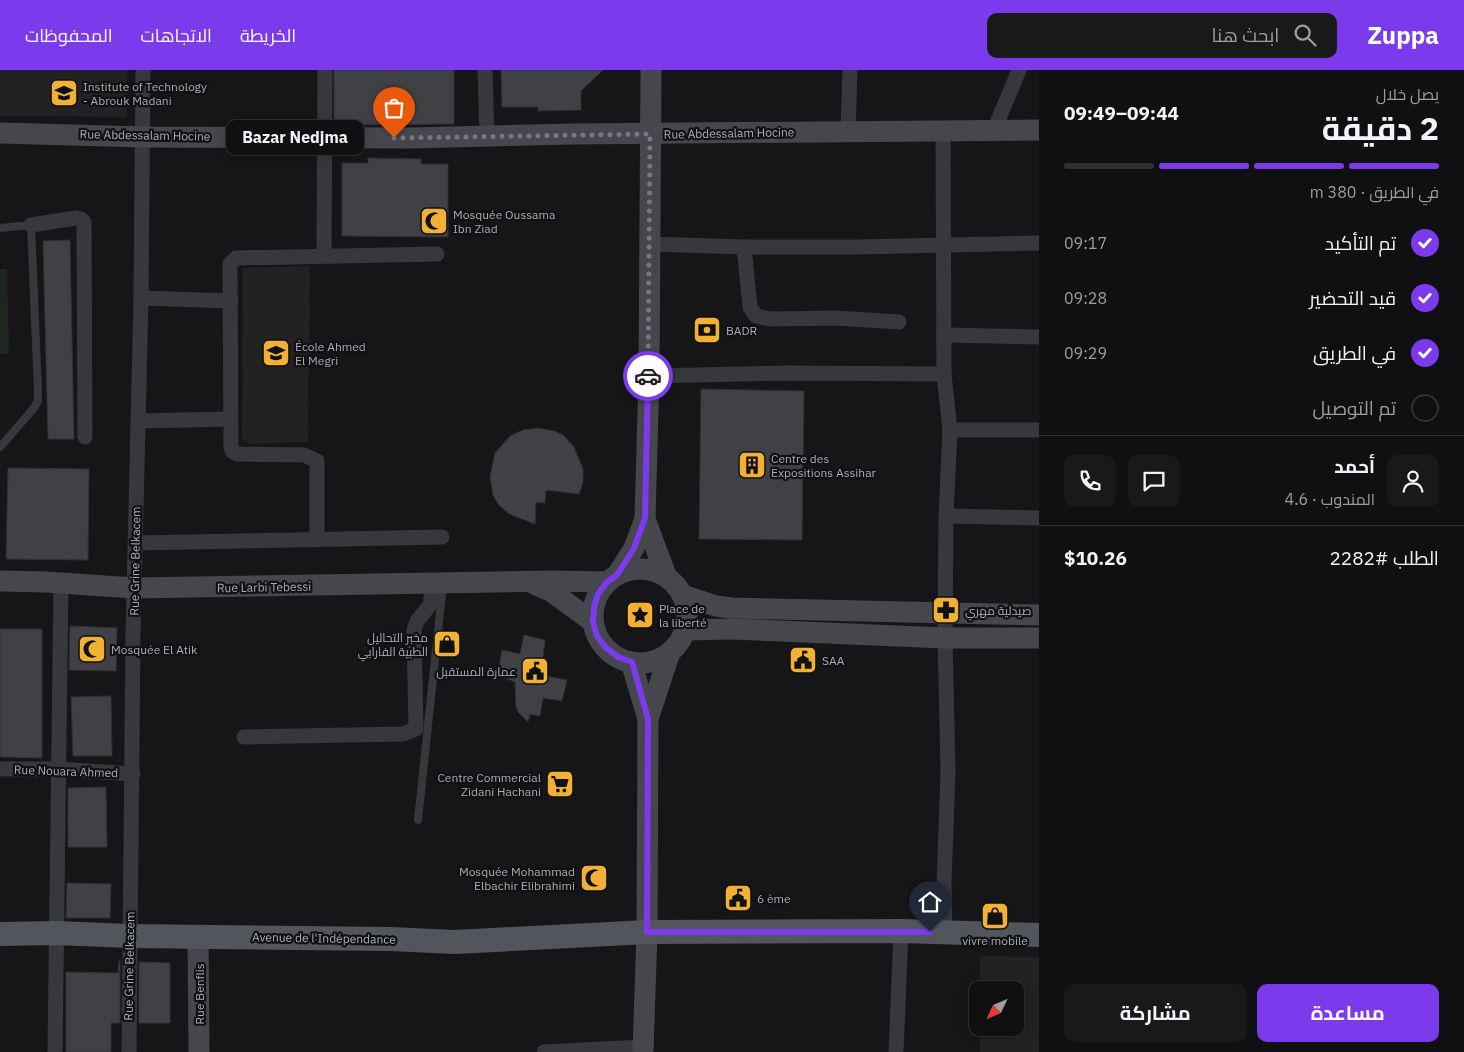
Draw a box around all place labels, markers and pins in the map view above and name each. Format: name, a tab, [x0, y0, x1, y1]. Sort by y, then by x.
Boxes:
school or university icon: Institute of Technology - Abrouk Madani	[49, 78, 79, 108]
place label: Institute of Technology - Abrouk Madani	[83, 79, 207, 108]
pin	[373, 87, 415, 138]
callout: Bazar Nedjma	[226, 120, 364, 156]
mosque icon: Mosquée Oussama Ibn Ziad	[419, 206, 449, 236]
place label: Mosquée Oussama Ibn Ziad	[453, 207, 556, 236]
bank icon: BADR	[692, 315, 722, 345]
place label: BADR	[726, 323, 757, 338]
school or university icon: École Ahmed El Megri	[261, 338, 291, 368]
place label: École Ahmed El Megri	[295, 339, 366, 368]
building icon: Centre des Expositions Assihar	[737, 450, 767, 480]
place label: Centre des Expositions Assihar	[771, 451, 877, 480]
pharmacy icon: صيدلية مهري	[931, 595, 961, 625]
place icon: Place de la liberté	[625, 600, 655, 630]
place label: Place de la liberté	[659, 601, 707, 630]
place label: صيدلية مهري	[965, 603, 1031, 621]
shop icon: مخبر التحاليل الطبية الفارابي	[432, 629, 462, 659]
place label: مخبر التحاليل الطبية الفارابي	[358, 630, 428, 662]
mosque icon: Mosquée El Atik	[77, 634, 107, 664]
place label: Mosquée El Atik	[111, 642, 198, 657]
public building icon: SAA	[788, 645, 818, 675]
place label: SAA	[822, 653, 845, 668]
public building icon: عمارة المستقبل	[520, 656, 550, 686]
place label: عمارة المستقبل	[436, 664, 516, 679]
supermarket icon: Centre Commercial Zidani Hachani	[545, 769, 575, 799]
place label: Centre Commercial Zidani Hachani	[437, 770, 541, 799]
mosque icon: Mosquée Mohammad Elbachir Elibrahimi	[579, 863, 609, 893]
place label: Mosquée Mohammad Elbachir Elibrahimi	[459, 864, 575, 893]
pin	[909, 881, 951, 932]
public building icon: 6 ème	[723, 883, 753, 913]
place label: 6 ème	[757, 891, 791, 906]
shop icon: vivre mobile	[980, 901, 1010, 931]
place label: vivre mobile	[962, 933, 1028, 948]

